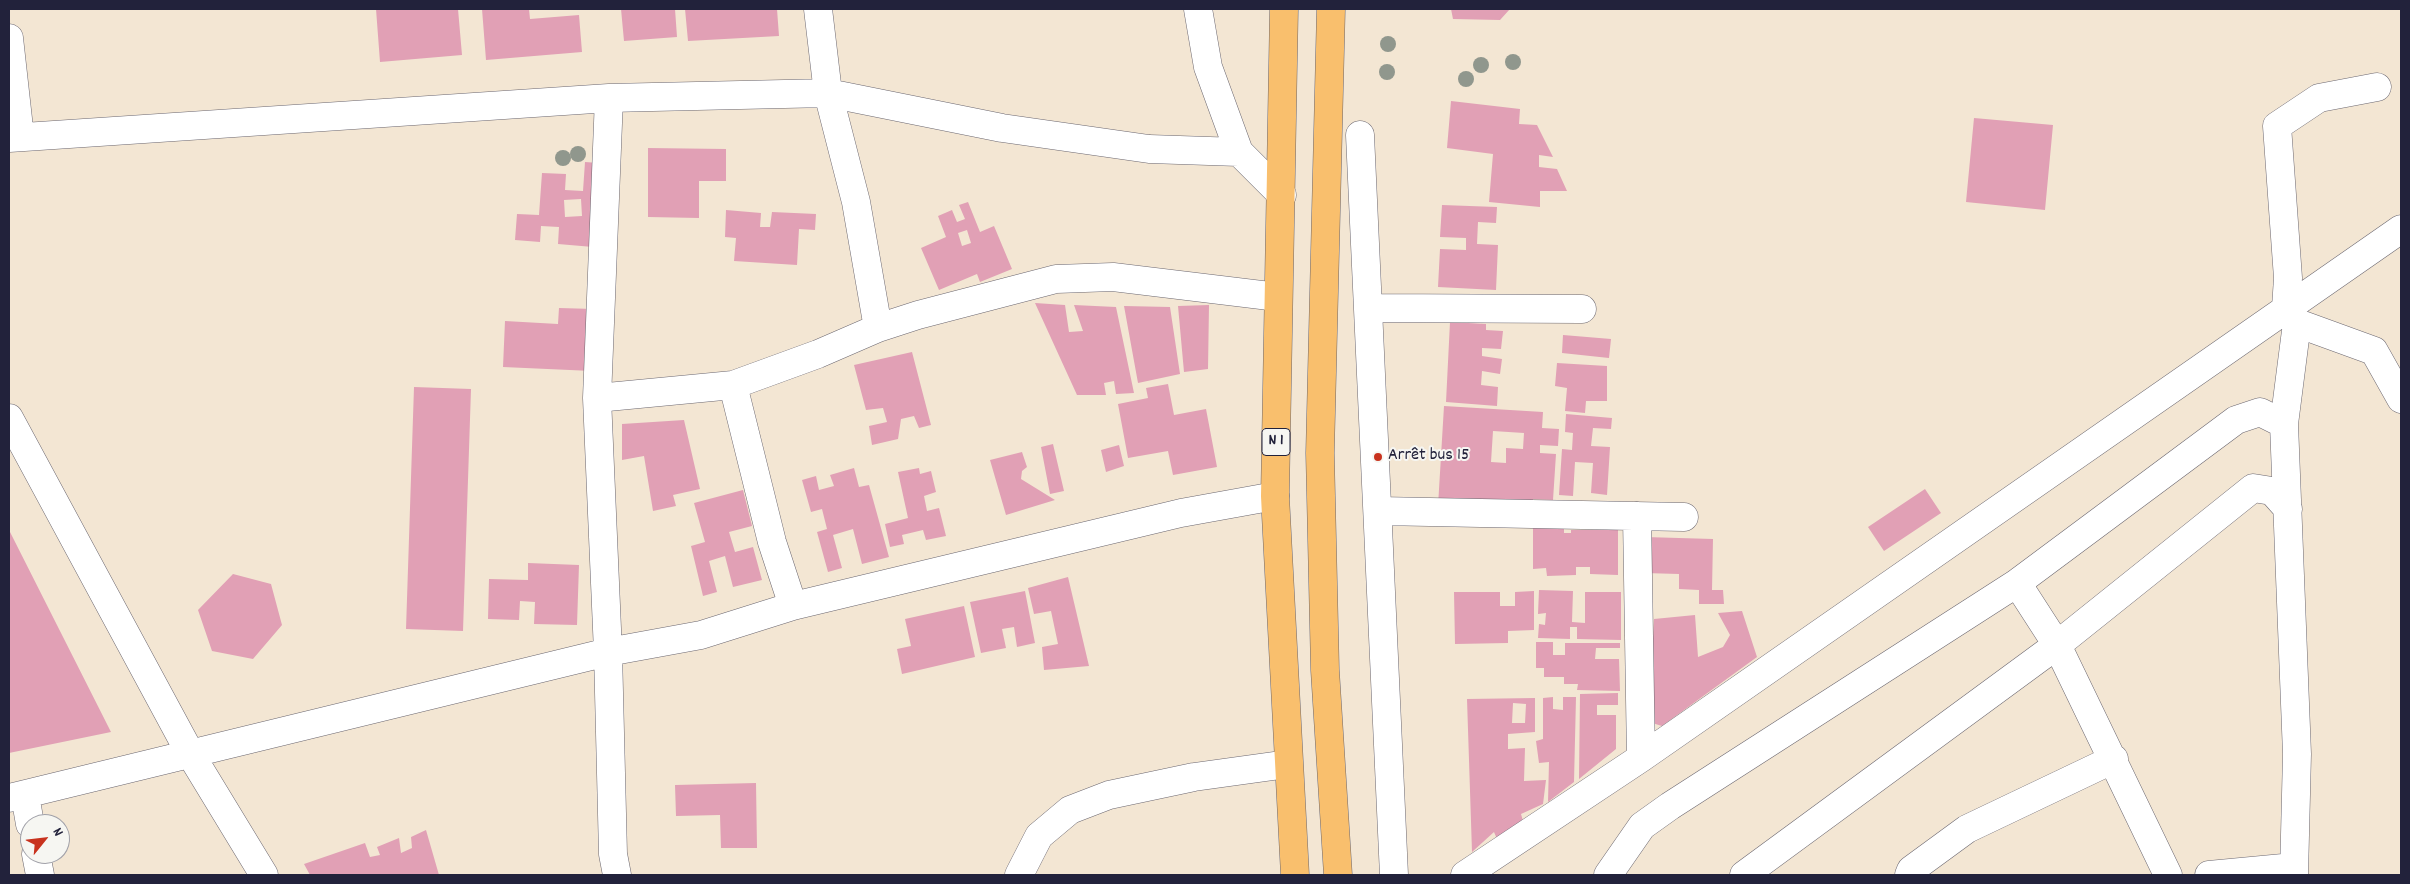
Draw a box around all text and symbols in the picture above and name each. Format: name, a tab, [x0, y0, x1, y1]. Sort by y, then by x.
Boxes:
road number: N 1	[1262, 428, 1290, 456]
place label: Arrêt bus 15	[1388, 446, 1469, 468]
marker: Arrêt bus 15	[1372, 451, 1384, 463]
north arrow	[20, 814, 70, 864]
text: N	[47, 824, 68, 840]

